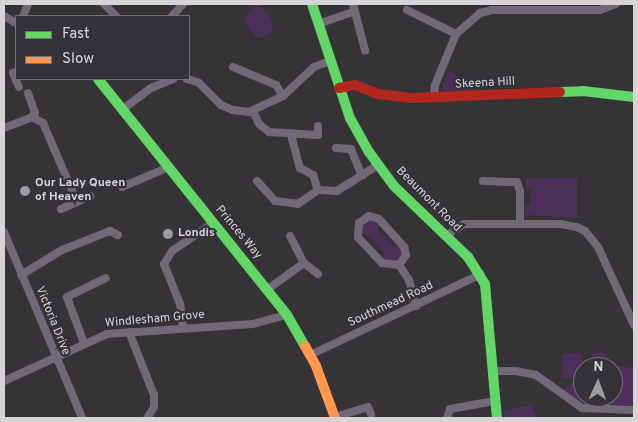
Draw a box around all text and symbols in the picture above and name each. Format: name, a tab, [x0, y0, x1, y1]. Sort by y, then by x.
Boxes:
legend	[15, 15, 190, 80]
text: Fast	[62, 25, 90, 44]
text: Slow	[62, 50, 94, 69]
street label: Skeena Hill	[455, 75, 515, 93]
street label: Beaumont Road	[392, 164, 464, 236]
place label: Our Lady Queen of Heaven	[35, 177, 125, 205]
marker: Our Lady Queen of Heaven	[19, 185, 31, 197]
street label: Princes Way	[211, 203, 265, 263]
place label: Londis	[178, 227, 215, 241]
marker: Londis	[162, 228, 174, 240]
street label: Southmead Road	[346, 279, 436, 331]
street label: Victoria Drive	[32, 284, 72, 358]
street label: Windlesham Grove	[105, 308, 205, 332]
north arrow	[573, 357, 623, 407]
text: N	[593, 359, 604, 376]

